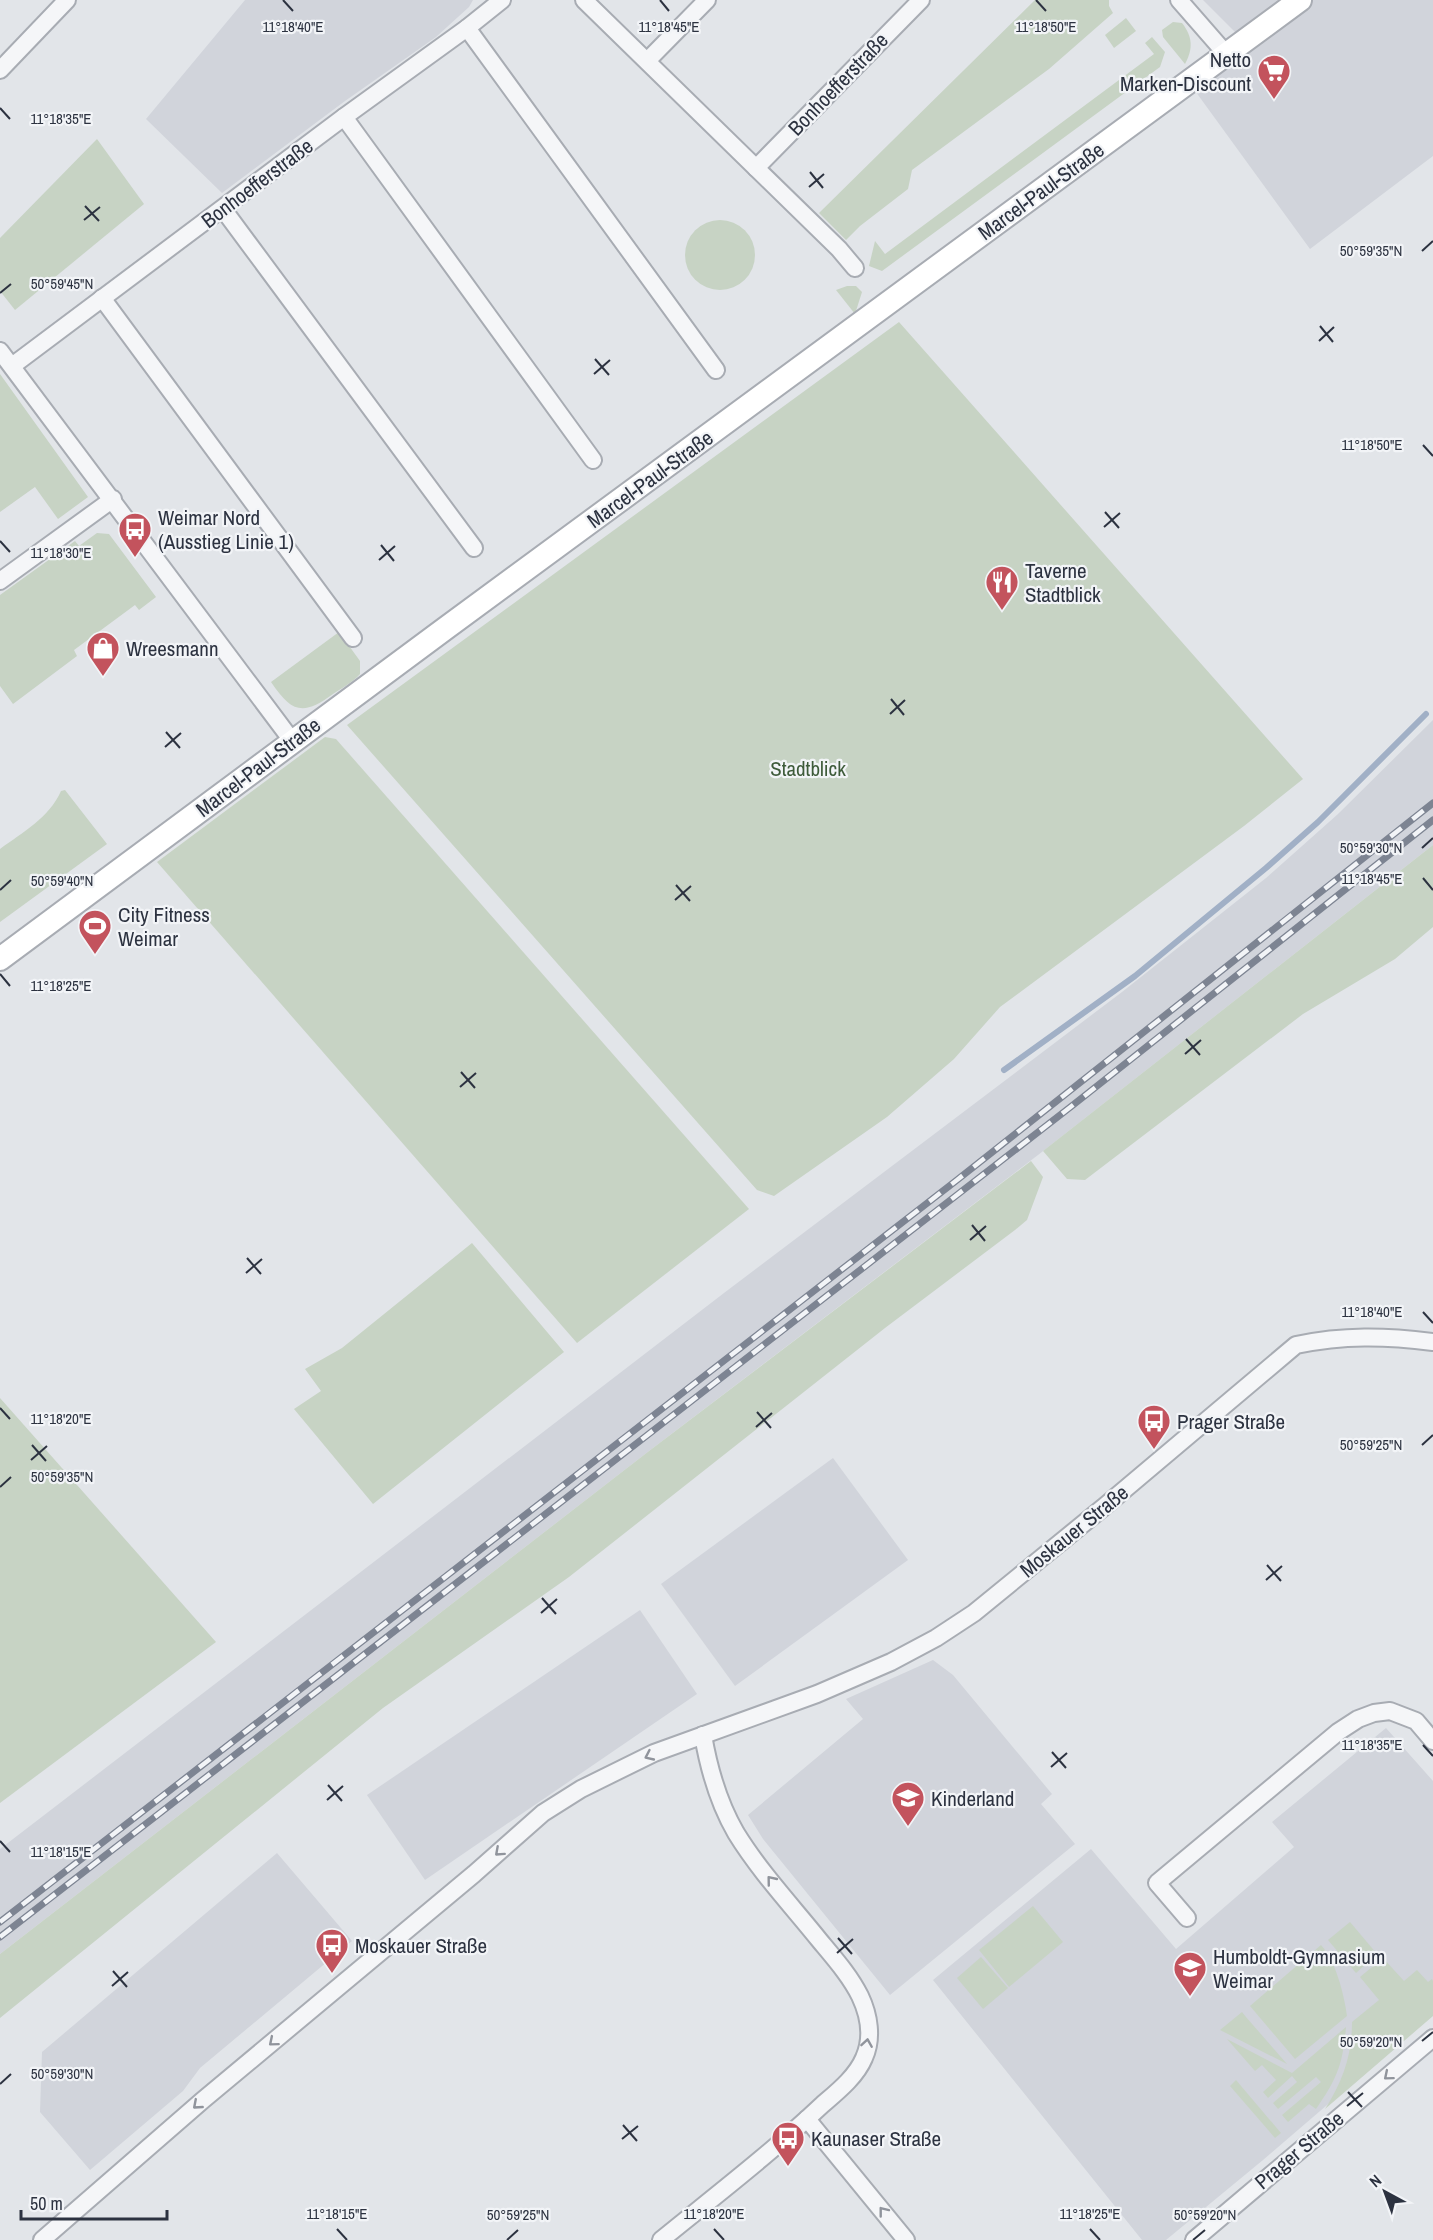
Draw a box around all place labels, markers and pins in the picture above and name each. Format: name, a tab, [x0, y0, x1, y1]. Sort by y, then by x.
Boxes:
place label: Netto Marken-Discount	[1120, 45, 1251, 98]
supermarket icon: Netto Marken-Discount	[1256, 53, 1292, 100]
place label: Weimar Nord (Ausstieg Linie 1)	[158, 503, 294, 556]
bus stop icon: Weimar Nord (Ausstieg Linie 1)	[117, 511, 153, 558]
place label: Taverne Stadtblick	[1025, 556, 1101, 609]
restaurant icon: Taverne Stadtblick	[984, 564, 1020, 611]
shop icon: Wreesmann	[85, 630, 121, 677]
place label: Wreesmann	[126, 634, 219, 663]
place label: City Fitness Weimar	[118, 900, 210, 953]
sports icon: City Fitness Weimar	[77, 908, 113, 955]
bus stop icon: Prager Straße	[1136, 1403, 1172, 1450]
place label: Prager Straße	[1177, 1407, 1285, 1436]
school or university icon: Kinderland	[890, 1780, 926, 1827]
place label: Kinderland	[931, 1784, 1014, 1813]
bus stop icon: Moskauer Straße	[314, 1927, 350, 1974]
place label: Moskauer Straße	[355, 1931, 487, 1960]
place label: Humboldt-Gymnasium Weimar	[1213, 1942, 1385, 1995]
school or university icon: Humboldt-Gymnasium Weimar	[1172, 1950, 1208, 1997]
bus stop icon: Kaunaser Straße	[770, 2120, 806, 2167]
place label: Kaunaser Straße	[811, 2124, 941, 2153]

